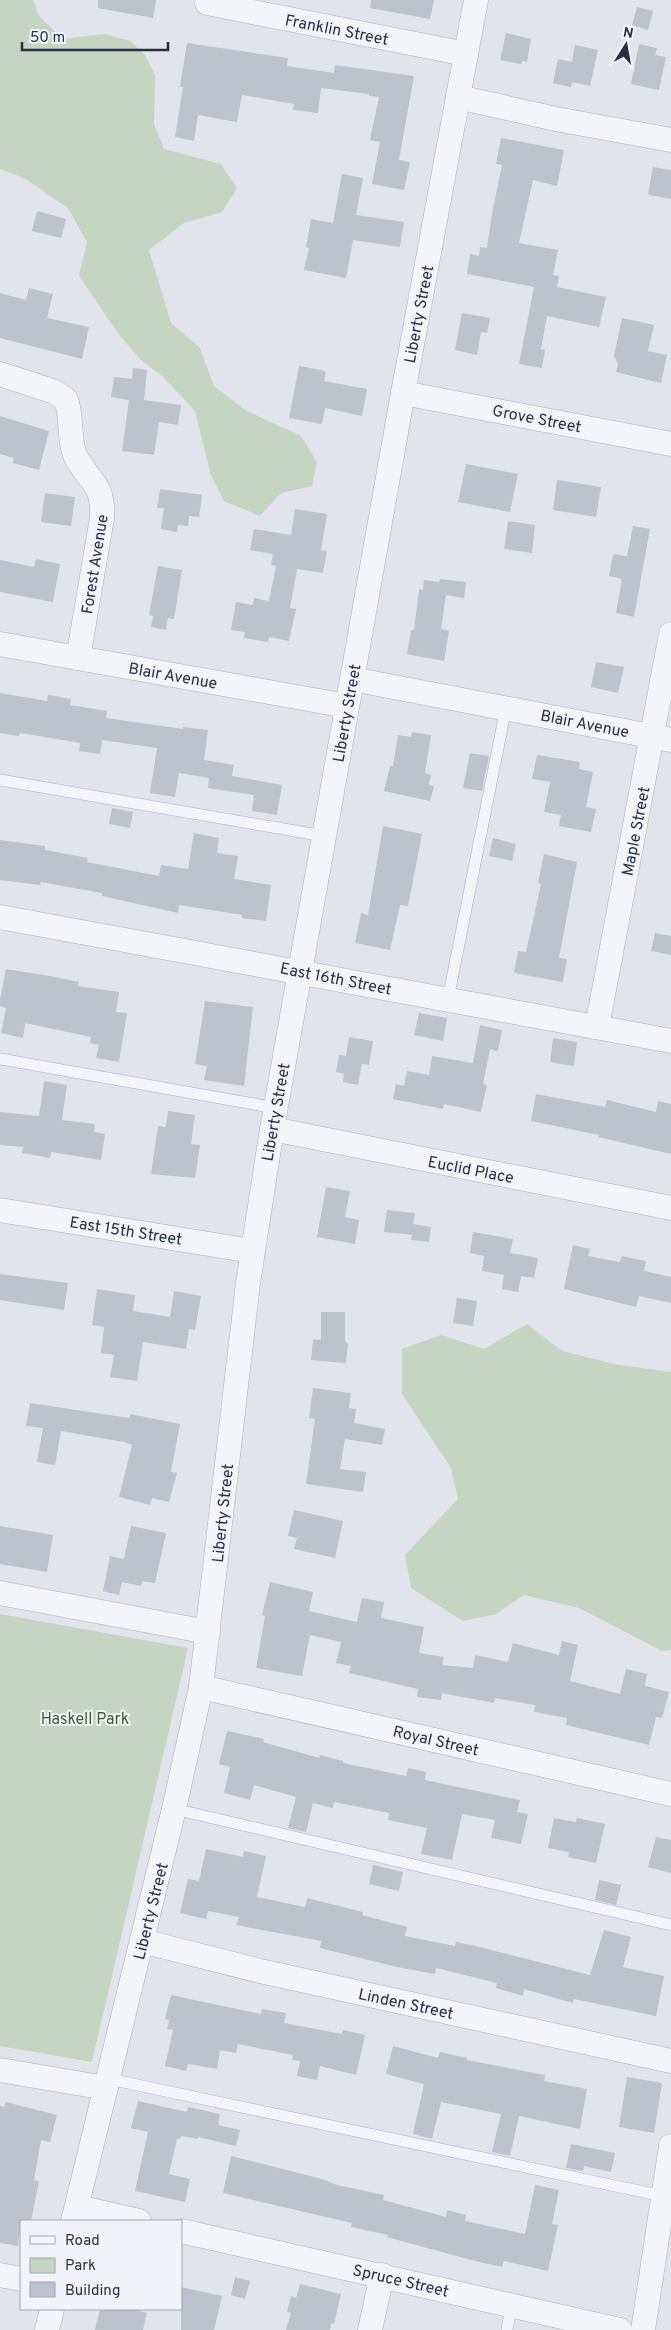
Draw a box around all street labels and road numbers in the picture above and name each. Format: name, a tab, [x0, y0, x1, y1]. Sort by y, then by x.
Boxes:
street label: Franklin Street	[283, 11, 390, 51]
street label: Liberty Street	[401, 264, 439, 365]
street label: Grove Street	[490, 402, 583, 438]
street label: Forest Avenue	[78, 513, 114, 616]
street label: Blair Avenue	[127, 659, 219, 695]
street label: Liberty Street	[329, 663, 366, 764]
street label: Blair Avenue	[539, 707, 631, 743]
street label: Maple Street	[618, 785, 655, 878]
street label: East 16th Street	[278, 959, 393, 1001]
street label: Liberty Street	[258, 1062, 295, 1163]
street label: Euclid Place	[426, 1153, 515, 1189]
street label: East 15th Street	[68, 1213, 183, 1251]
street label: Liberty Street	[209, 1463, 239, 1564]
street label: Royal Street	[391, 1722, 481, 1762]
street label: Liberty Street	[130, 1861, 174, 1962]
street label: Linden Street	[356, 1985, 455, 2025]
street label: Spruce Street	[351, 2261, 451, 2303]

